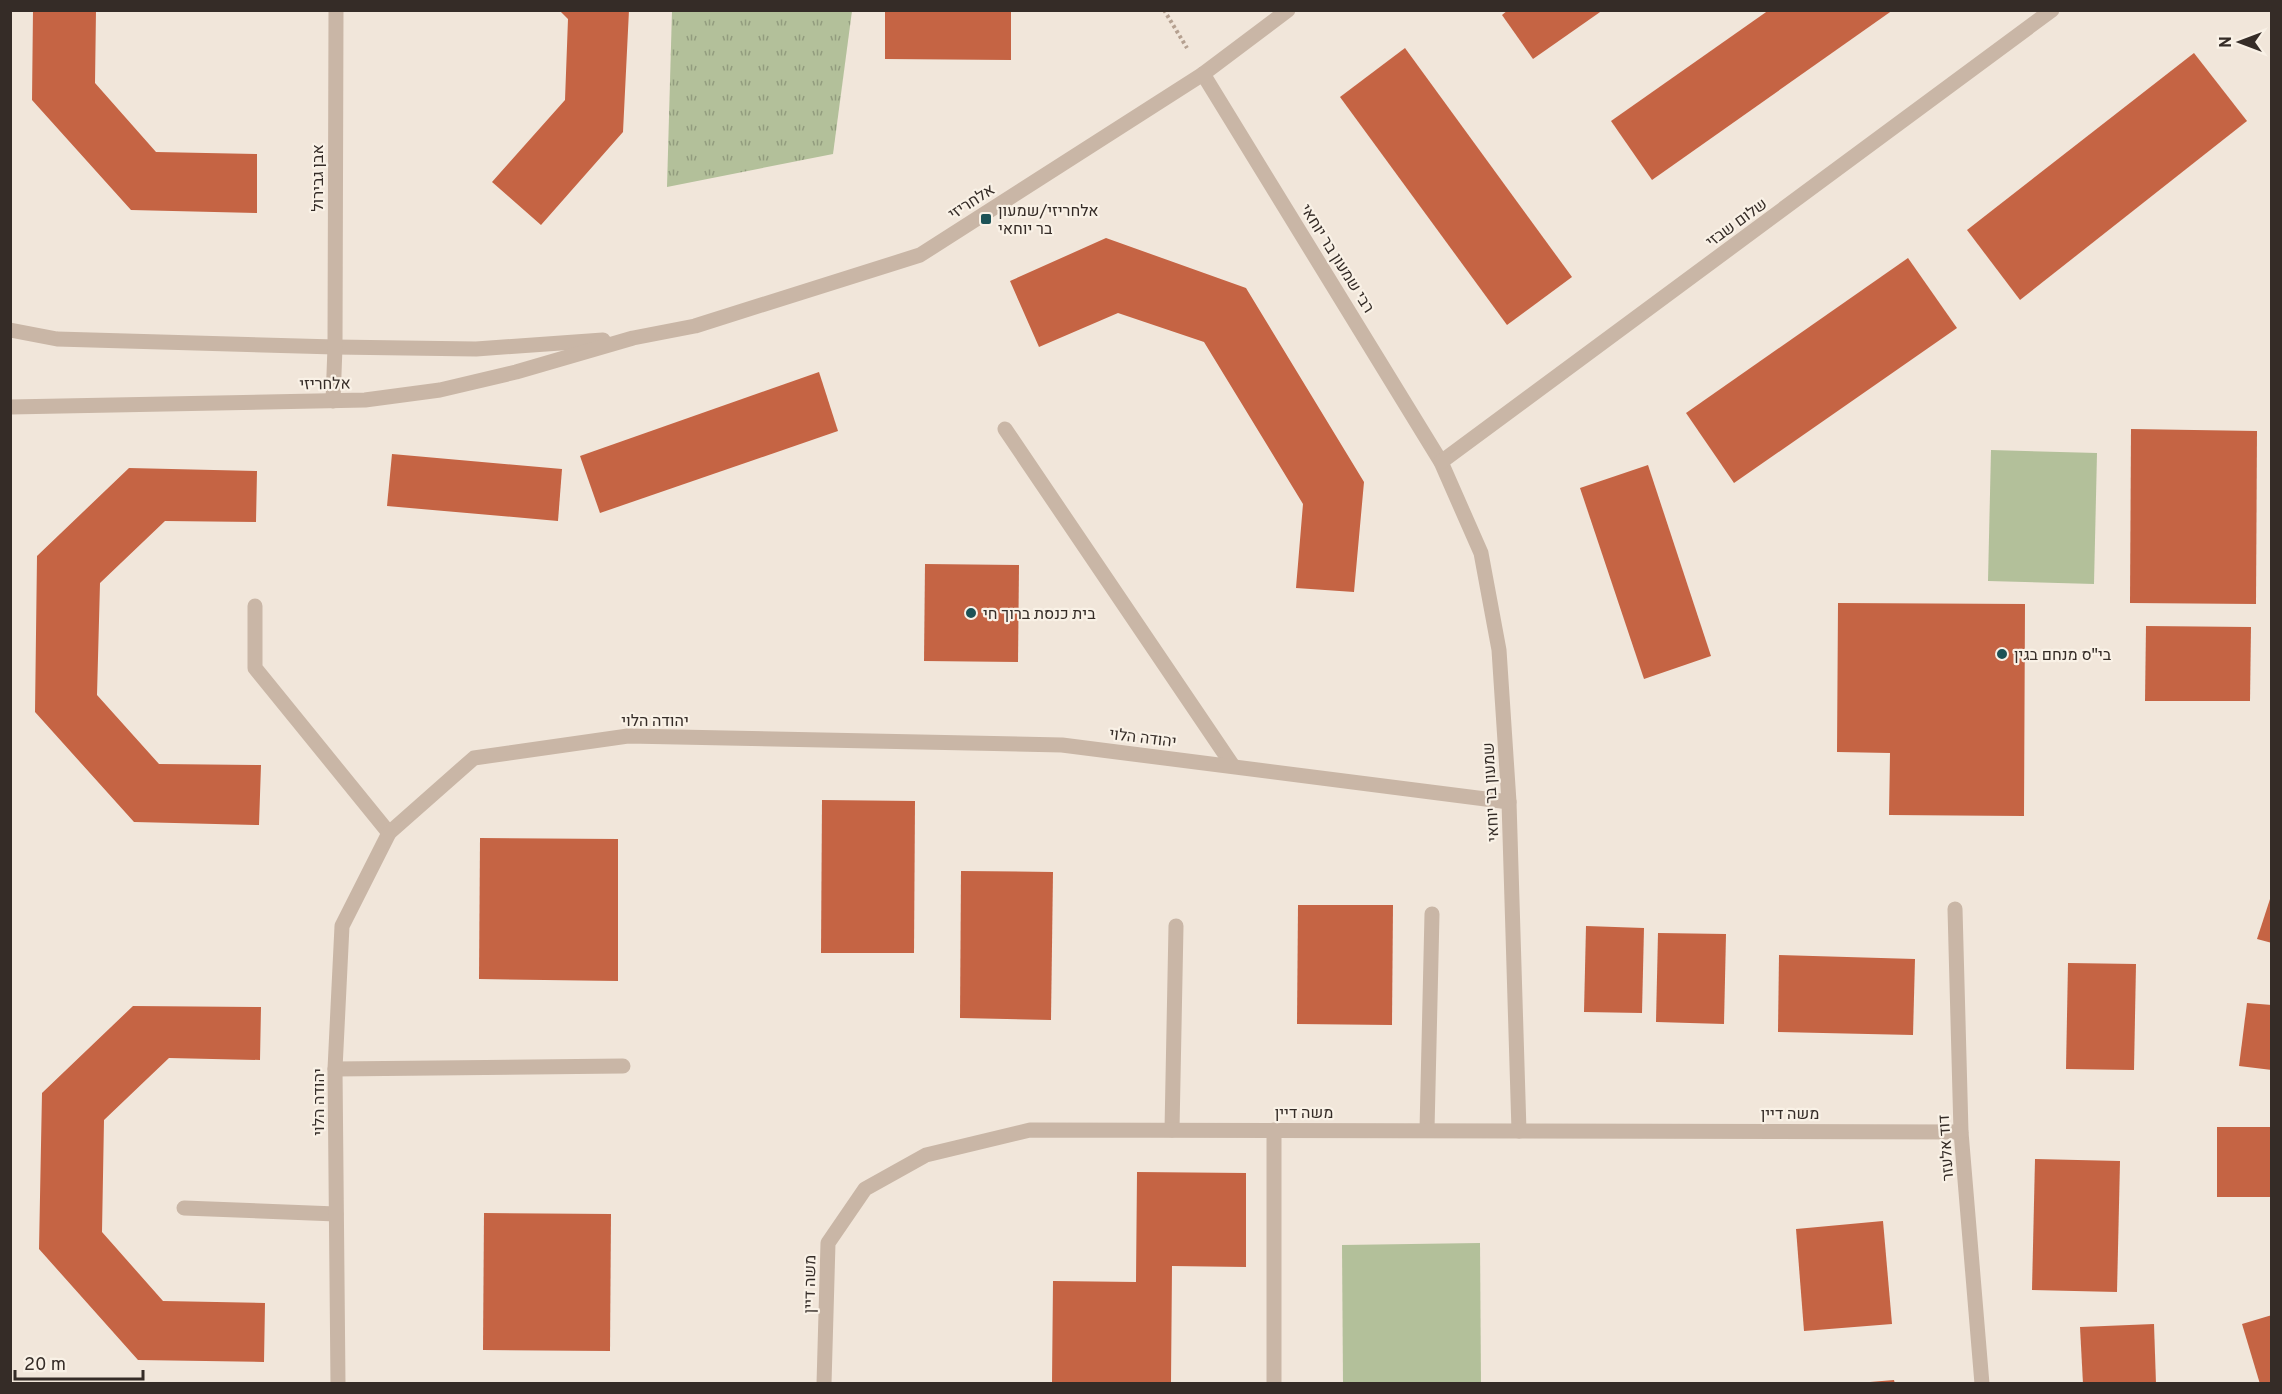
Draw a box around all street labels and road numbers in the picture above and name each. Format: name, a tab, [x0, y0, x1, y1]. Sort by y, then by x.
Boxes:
street label: אבן גבירול	[309, 144, 329, 212]
street label: אלחריזי	[945, 180, 999, 225]
street label: שלום שבזי	[1703, 195, 1772, 253]
street label: רבי שמעון בר יוחאי	[1295, 201, 1378, 317]
street label: אלחריזי	[299, 375, 351, 395]
street label: יהודה הלוי	[621, 712, 689, 732]
street label: יהודה הלוי	[1108, 725, 1178, 753]
street label: שמעון בר יוחאי	[1479, 742, 1505, 842]
street label: יהודה הלוי	[310, 1068, 330, 1136]
street label: משה דיין	[1275, 1104, 1333, 1124]
street label: משה דיין	[1761, 1105, 1819, 1125]
street label: דוד אלעזר	[1935, 1114, 1959, 1182]
street label: משה דיין	[800, 1255, 822, 1314]

